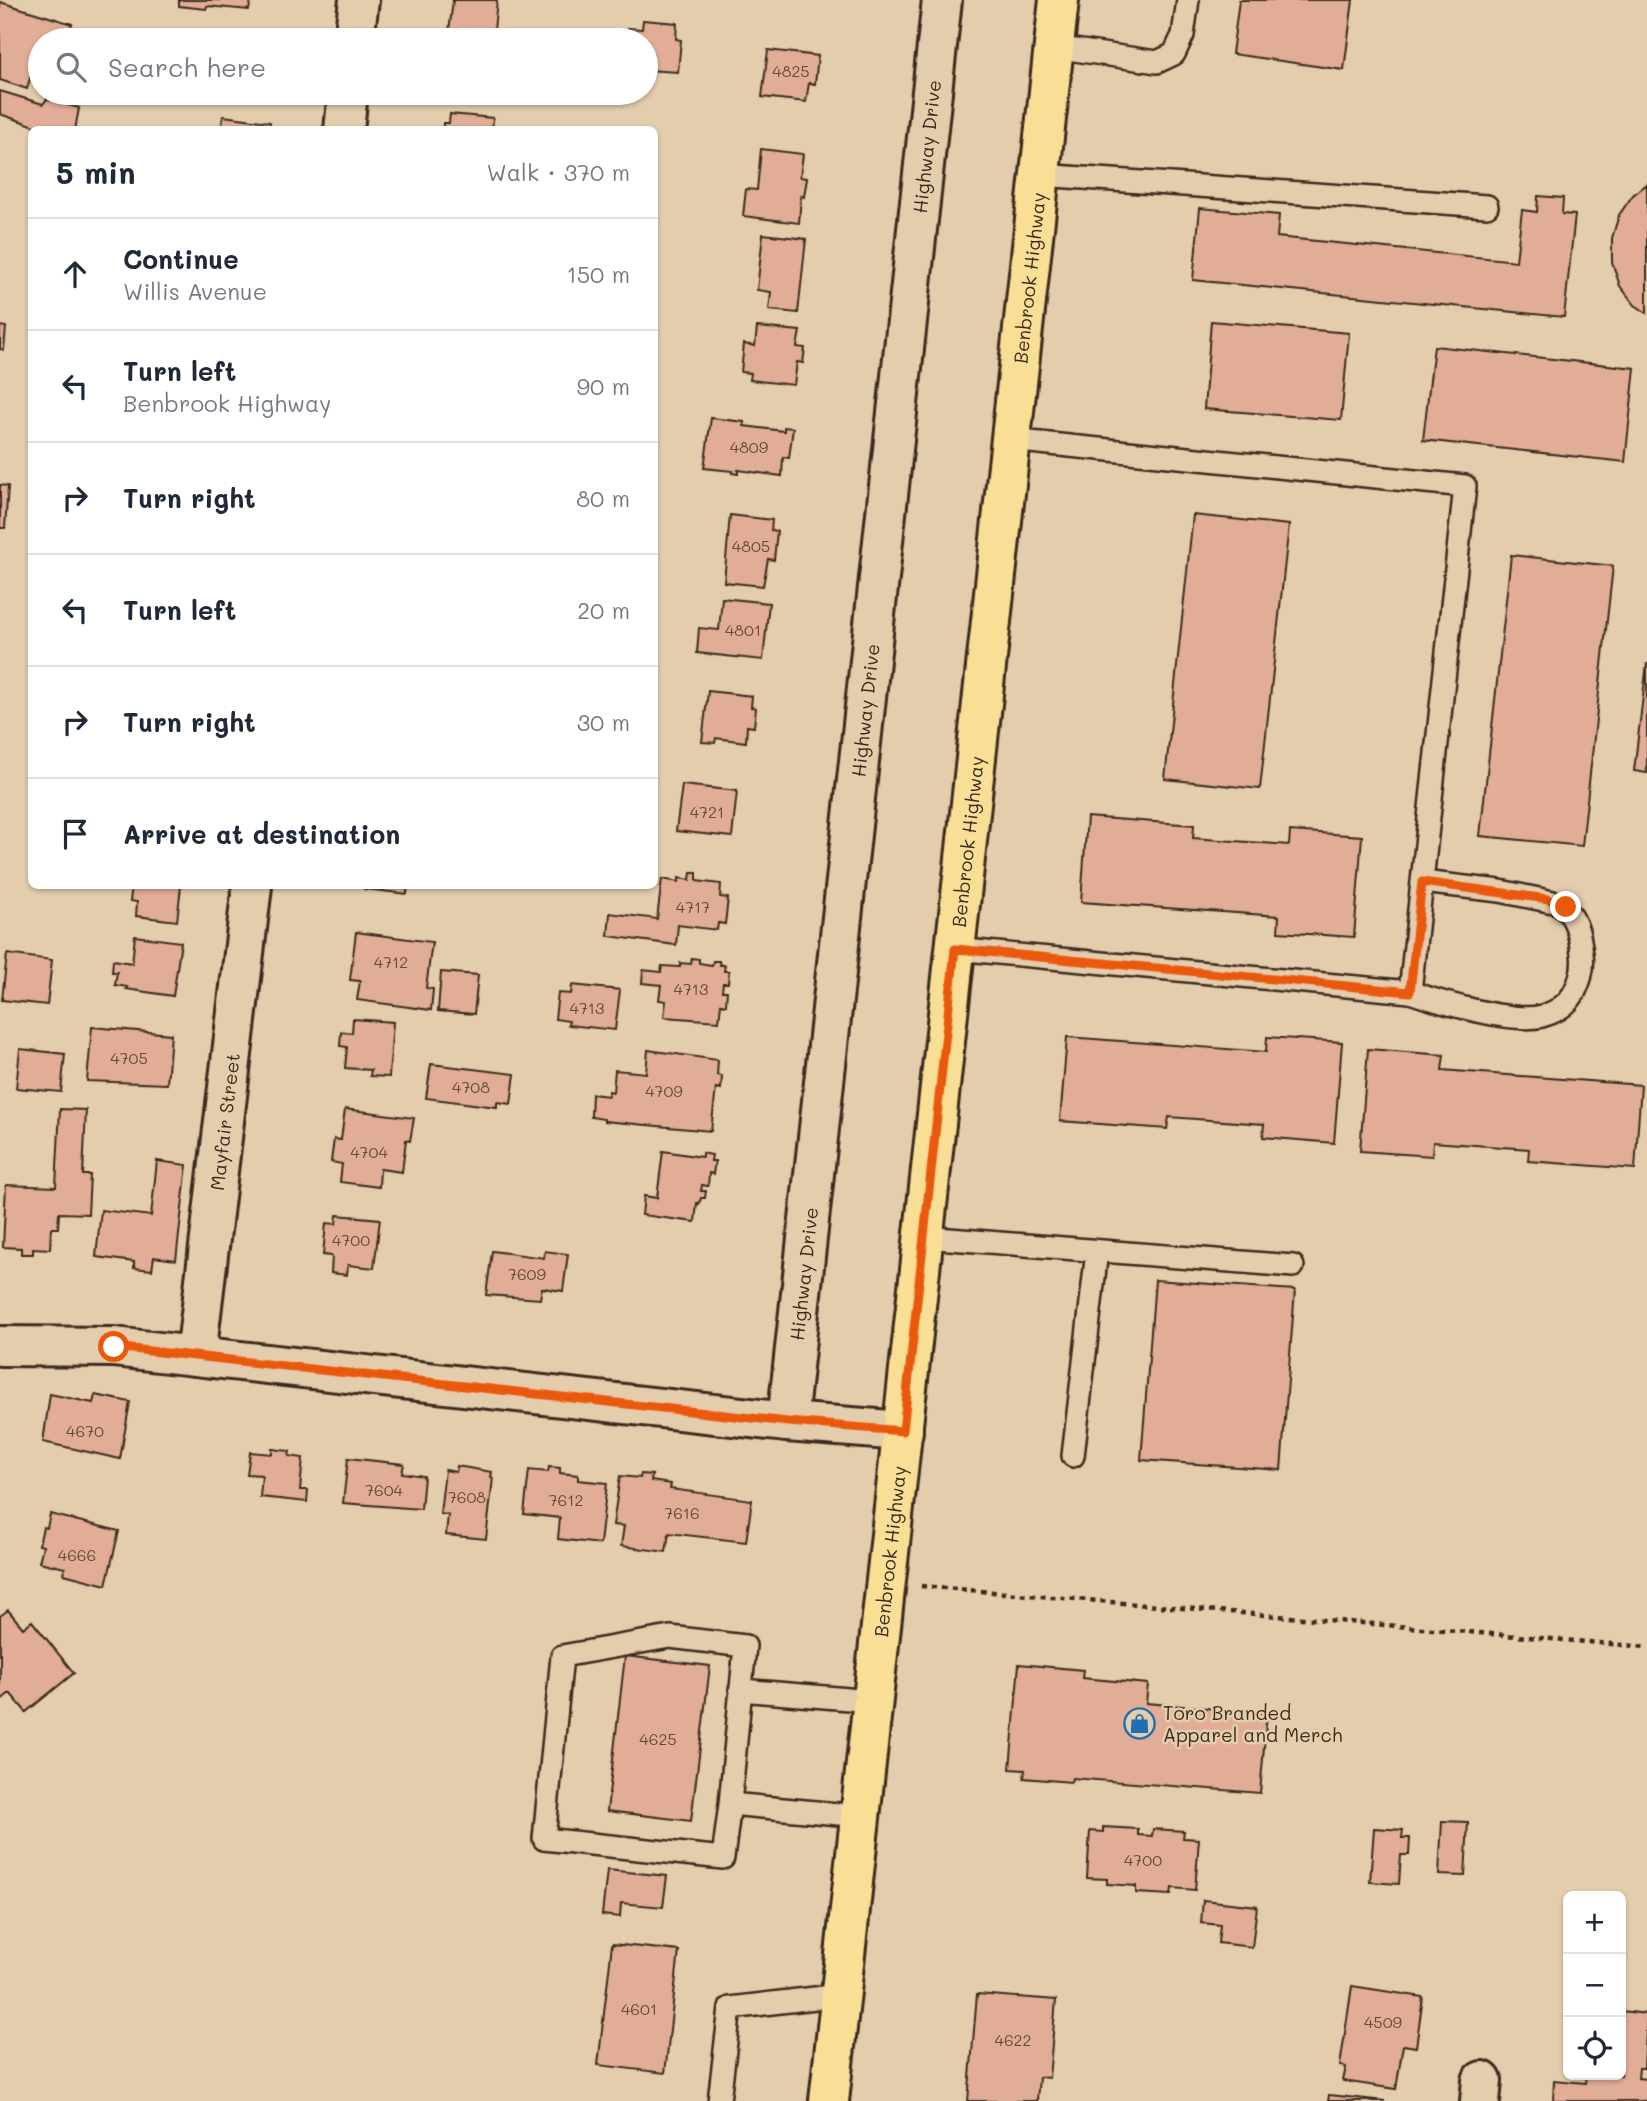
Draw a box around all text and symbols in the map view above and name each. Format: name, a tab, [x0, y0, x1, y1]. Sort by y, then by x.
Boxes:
search box	[28, 28, 658, 105]
icon: search	[52, 48, 90, 86]
text: Search here	[108, 50, 266, 84]
house number: 4825	[772, 60, 810, 81]
street label: Highway Drive	[906, 79, 946, 215]
text: 5 min	[56, 152, 136, 192]
text: Walk · 370 m	[487, 157, 630, 187]
street label: Benbrook Highway	[1007, 191, 1050, 365]
text: Continue	[123, 242, 239, 276]
icon: ahead	[56, 255, 94, 293]
text: 150 m	[566, 259, 630, 289]
text: Willis Avenue	[123, 276, 267, 306]
text: Turn left	[123, 354, 236, 388]
icon: left	[56, 367, 94, 405]
text: 90 m	[577, 371, 630, 401]
text: Benbrook Highway	[123, 388, 331, 418]
house number: 4809	[730, 436, 768, 457]
icon: right	[56, 479, 94, 517]
text: Turn right	[123, 481, 256, 515]
text: 80 m	[576, 483, 630, 513]
house number: 4805	[732, 535, 770, 556]
icon: left	[56, 591, 94, 629]
text: Turn left	[123, 593, 236, 627]
text: 20 m	[577, 595, 630, 625]
house number: 4801	[725, 619, 761, 640]
street label: Highway Drive	[845, 642, 884, 778]
icon: right	[56, 703, 94, 741]
text: Turn right	[123, 705, 256, 739]
text: 30 m	[577, 707, 630, 737]
street label: Benbrook Highway	[945, 755, 989, 928]
house number: 4721	[690, 801, 724, 822]
icon: arrive	[56, 815, 94, 853]
text: Arrive at destination	[123, 817, 400, 851]
route end	[1550, 891, 1581, 922]
house number: 4717	[676, 896, 710, 917]
house number: 4712	[374, 951, 408, 972]
house number: 4713	[674, 978, 708, 999]
house number: 4713	[570, 997, 604, 1018]
house number: 4705	[110, 1047, 148, 1068]
street label: Mayfair Street	[203, 1052, 245, 1192]
house number: 4708	[452, 1076, 490, 1097]
house number: 4709	[645, 1080, 683, 1101]
house number: 4704	[350, 1141, 388, 1162]
street label: Highway Drive	[783, 1206, 823, 1342]
house number: 4700	[332, 1229, 370, 1250]
house number: 7609	[508, 1263, 546, 1284]
route start	[98, 1331, 129, 1362]
house number: 4670	[66, 1420, 104, 1441]
street label: Benbrook Highway	[867, 1464, 911, 1638]
house number: 7604	[365, 1479, 404, 1500]
house number: 7608	[448, 1486, 486, 1507]
house number: 7612	[549, 1489, 583, 1510]
house number: 7616	[664, 1502, 700, 1523]
house number: 4666	[58, 1544, 96, 1565]
place label: Toro Branded Apparel and Merch	[1163, 1700, 1342, 1747]
shop icon: Toro Branded Apparel and Merch	[1123, 1706, 1157, 1740]
house number: 4625	[639, 1728, 677, 1749]
house number: 4700	[1124, 1849, 1162, 1870]
map controls	[1563, 1891, 1626, 2080]
button: +	[1563, 1891, 1626, 1954]
button: −	[1563, 1954, 1626, 2017]
house number: 4601	[621, 1998, 657, 2019]
house number: 4509	[1364, 2011, 1402, 2032]
button: locate	[1563, 2017, 1626, 2080]
house number: 4622	[995, 2029, 1031, 2050]

